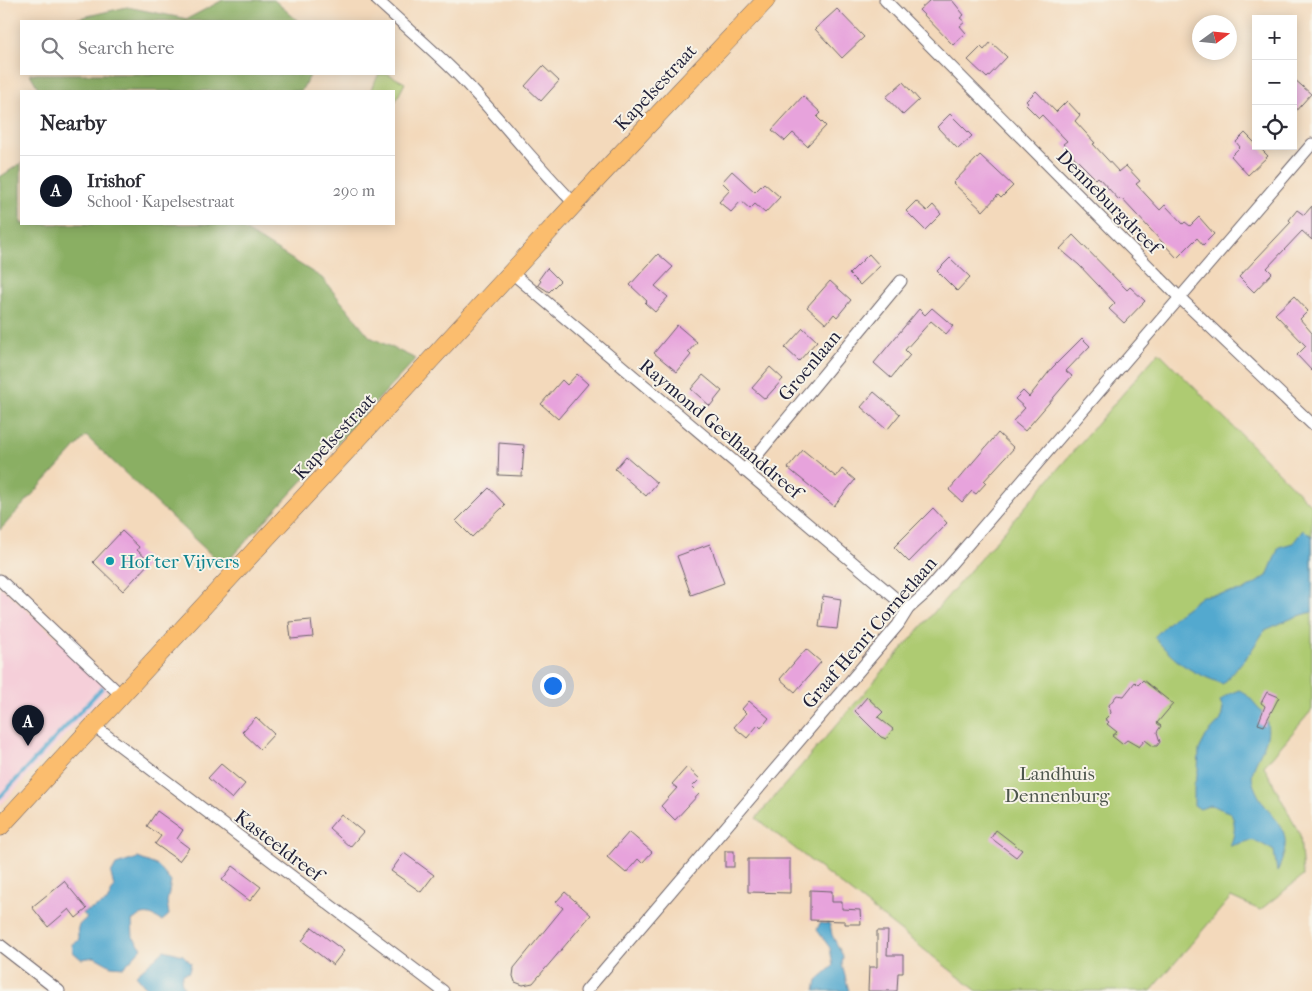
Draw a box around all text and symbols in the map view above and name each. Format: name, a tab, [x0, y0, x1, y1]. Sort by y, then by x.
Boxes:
north arrow	[1192, 15, 1237, 60]
map controls	[1252, 15, 1297, 150]
button: +	[1252, 15, 1297, 60]
search box	[20, 20, 395, 75]
icon: search	[38, 34, 66, 62]
text: Search here	[78, 37, 174, 59]
street label: Kapelsestraat	[610, 40, 702, 136]
button: −	[1252, 60, 1297, 105]
button: locate	[1252, 105, 1297, 150]
text: Nearby	[40, 111, 106, 135]
street label: Denneburgdreef	[1052, 145, 1167, 261]
text: Irishof	[87, 170, 141, 192]
text: A	[51, 181, 61, 200]
text: 290 m	[333, 181, 375, 200]
text: School · Kapelsestraat	[87, 192, 235, 211]
street label: Groenlaan	[774, 326, 846, 405]
street label: Raymond Geelhanddreef	[635, 355, 809, 505]
street label: Kapelsestraat	[289, 389, 381, 485]
place label: Hof ter Vijvers	[120, 551, 239, 573]
street label: Graaf Henri Cornetlaan	[798, 552, 942, 713]
marker: Hof ter Vijvers	[104, 555, 116, 567]
your location	[540, 673, 566, 699]
pin: A	[12, 705, 44, 746]
park label: Landhuis Dennenburg	[1005, 763, 1110, 807]
street label: Kasteeldreef	[230, 806, 329, 888]

